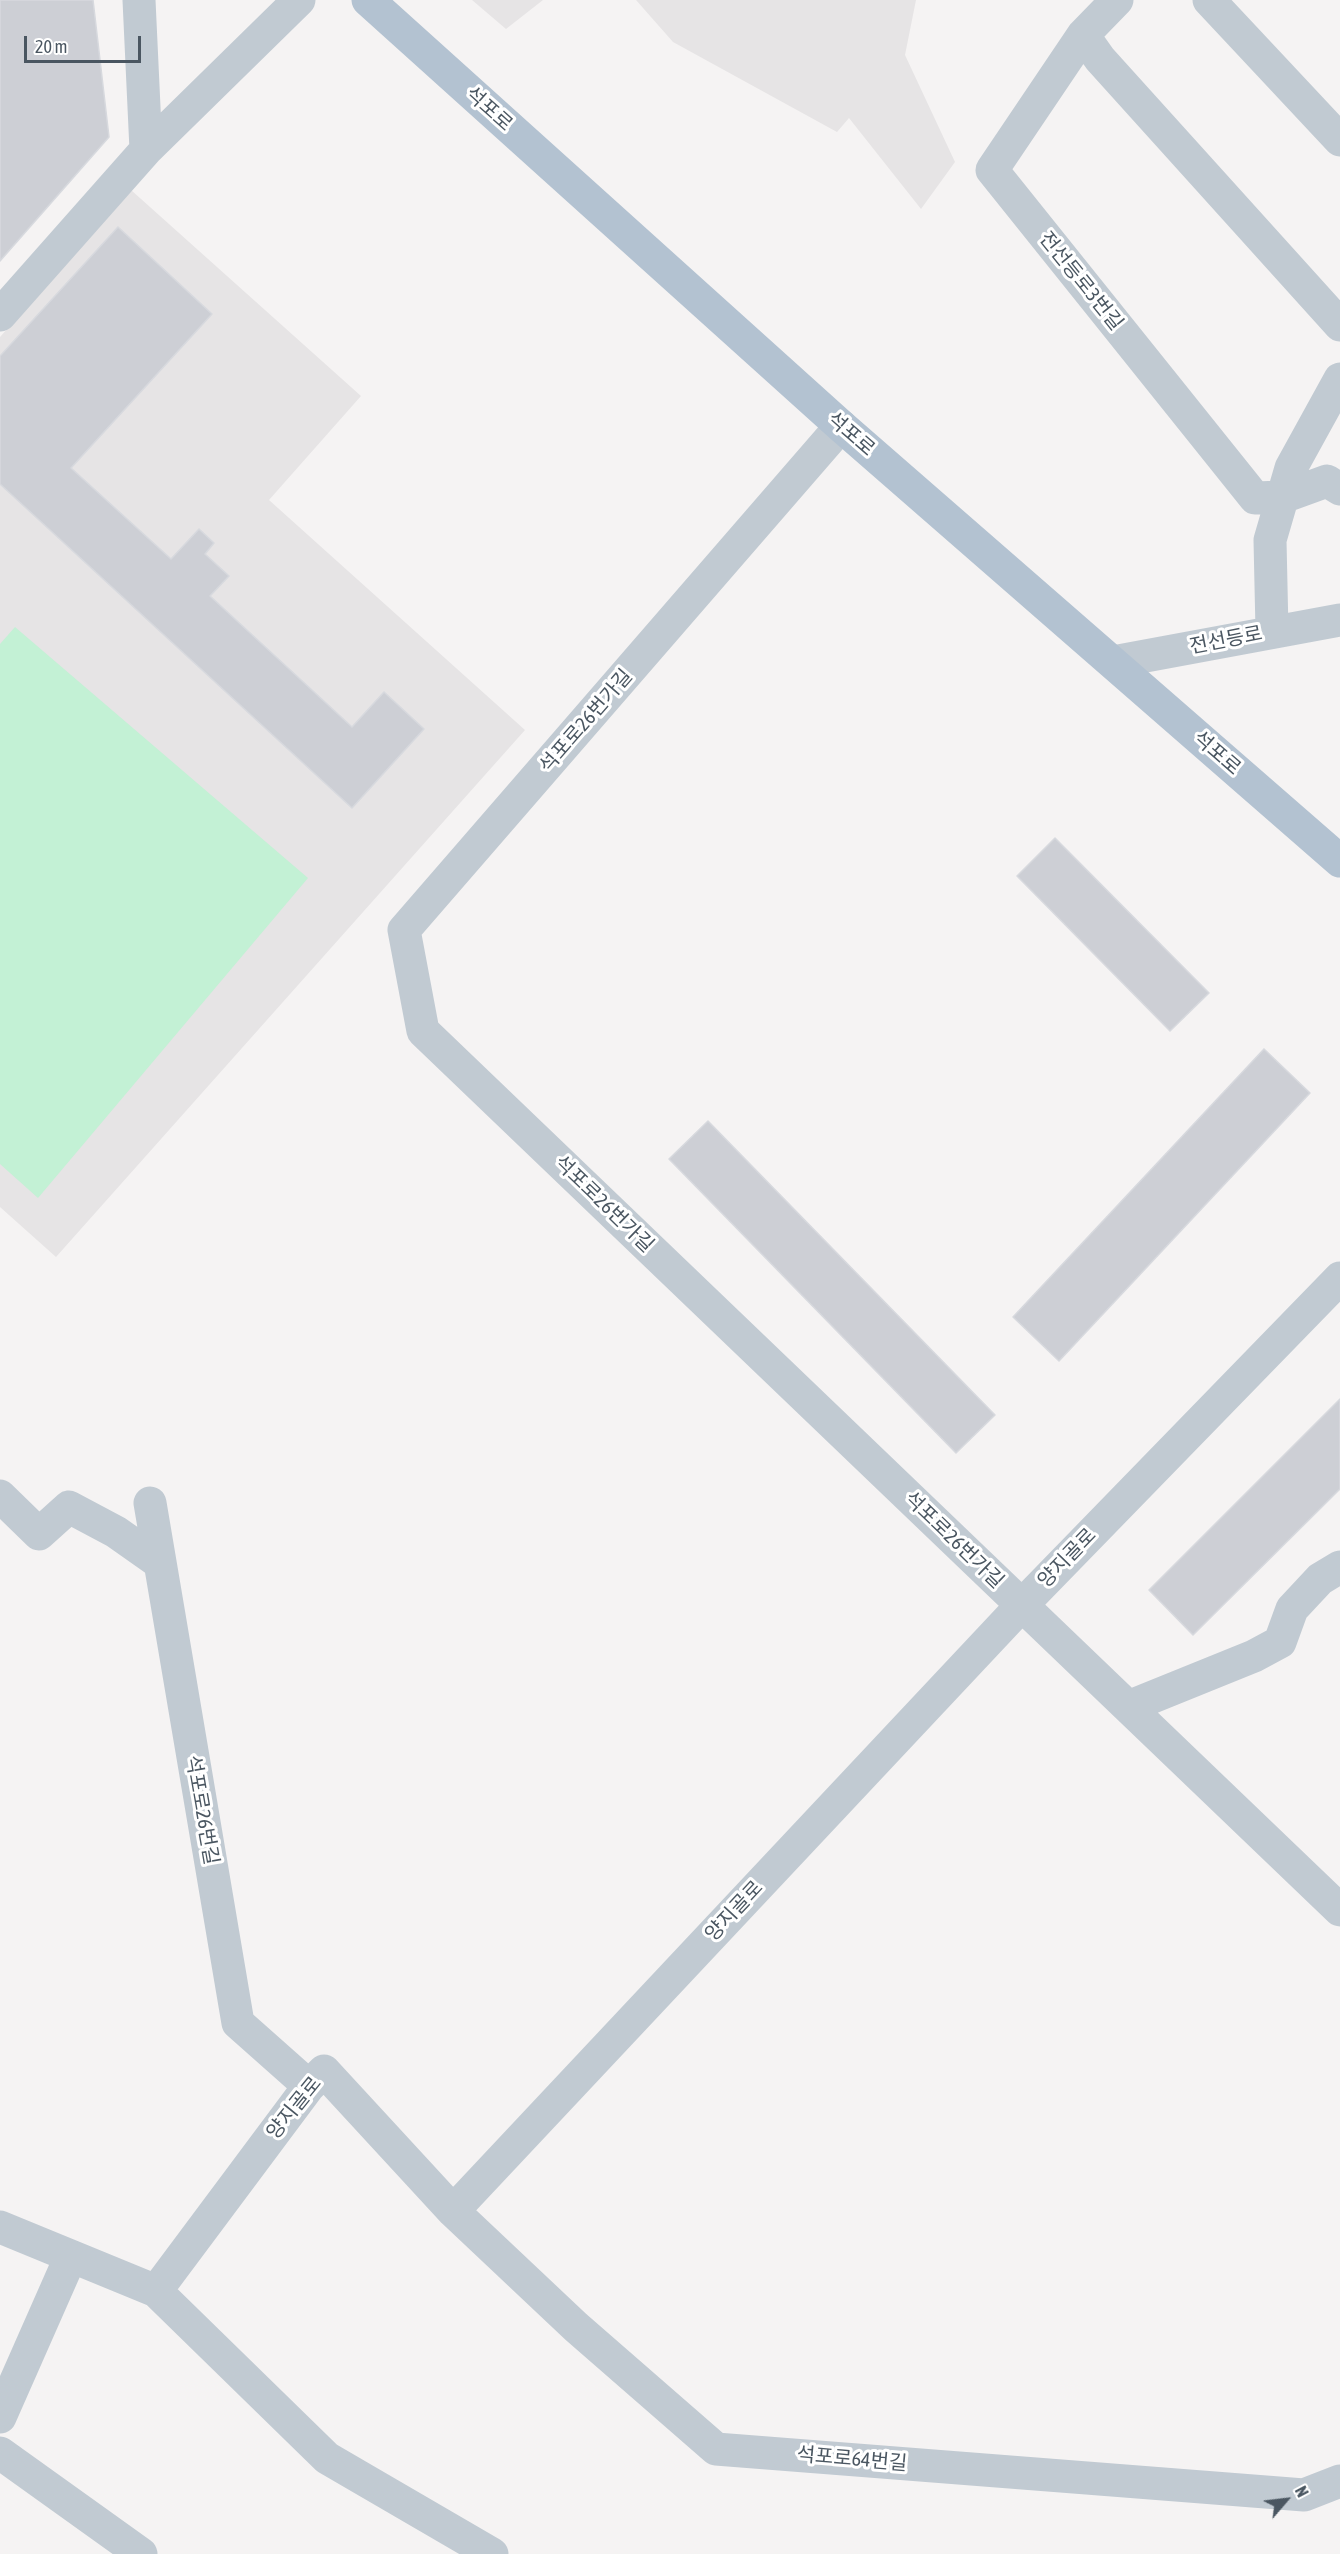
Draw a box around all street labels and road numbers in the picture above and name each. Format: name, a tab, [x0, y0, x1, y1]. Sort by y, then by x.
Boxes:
street label: 석포로	[460, 82, 518, 136]
street label: 전선등로3번길	[1034, 227, 1128, 335]
street label: 석포로	[822, 407, 880, 461]
street label: 전선등로	[1188, 621, 1264, 659]
street label: 석포로26번가길	[535, 664, 637, 778]
street label: 석포로	[1188, 726, 1246, 780]
street label: 석포로26번가길	[549, 1150, 659, 1258]
street label: 석포로26번가길	[899, 1486, 1009, 1594]
street label: 양지골로	[1033, 1523, 1101, 1593]
street label: 석포로26번길	[181, 1753, 223, 1867]
street label: 양지골로	[700, 1876, 768, 1946]
street label: 양지골로	[262, 2072, 326, 2144]
street label: 석포로64번길	[796, 2442, 908, 2476]

